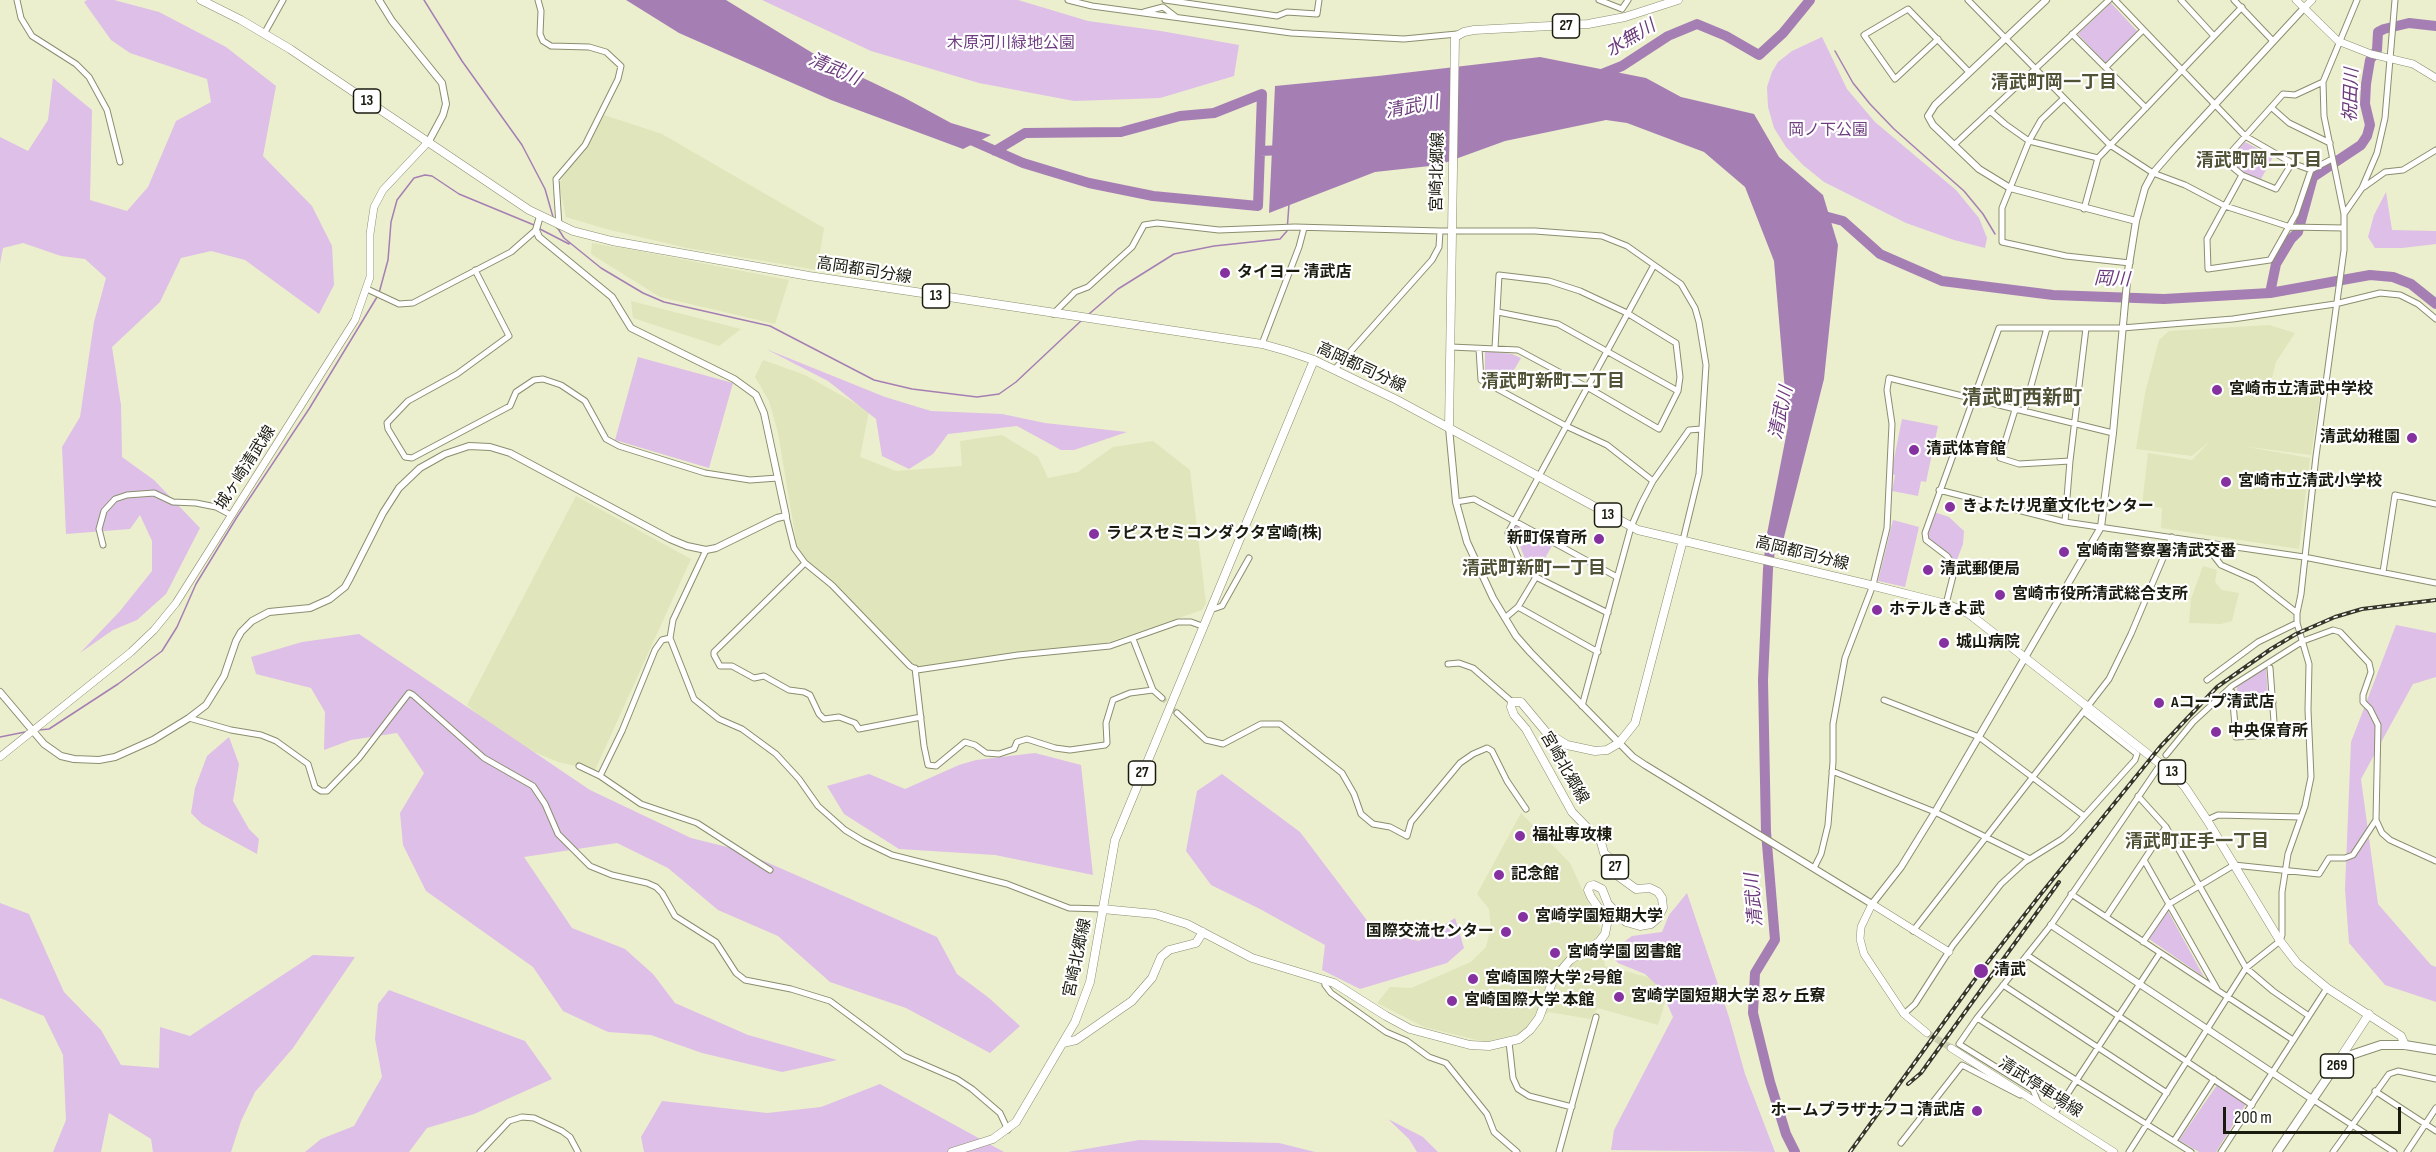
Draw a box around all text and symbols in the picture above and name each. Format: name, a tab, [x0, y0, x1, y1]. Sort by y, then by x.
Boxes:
road number: 27	[1552, 14, 1580, 38]
water label: 水無川	[1602, 16, 1660, 62]
park label: 木原河川緑地公園	[947, 34, 1075, 54]
water label: 清武川	[805, 50, 863, 90]
water label: 祝田川	[2340, 68, 2364, 122]
district label: 清武町岡一丁目	[1991, 72, 2117, 94]
road number: 13	[354, 89, 380, 113]
water label: 清武川	[1383, 92, 1441, 124]
park label: 岡ノ下公園	[1788, 121, 1868, 141]
street label: 宮崎北郷線	[1428, 132, 1448, 212]
district label: 清武町岡二丁目	[2196, 150, 2322, 172]
street label: 高岡都司分線	[815, 254, 913, 288]
place label: タイヨー 清武店	[1237, 263, 1351, 283]
marker: タイヨー 清武店	[1218, 266, 1232, 280]
water label: 岡川	[2094, 269, 2130, 291]
road number: 13	[922, 284, 950, 308]
street label: 高岡都司分線	[1313, 339, 1409, 397]
district label: 清武町新町二丁目	[1481, 371, 1625, 393]
place label: 宮崎市立清武中学校	[2229, 380, 2373, 400]
marker: 宮崎市立清武中学校	[2210, 383, 2224, 397]
water label: 清武川	[1766, 384, 1798, 442]
district label: 清武町西新町	[1962, 387, 2082, 411]
street label: 城ヶ崎清武線	[212, 423, 280, 513]
place label: 清武幼稚園	[2320, 428, 2400, 448]
marker: 清武幼稚園	[2405, 431, 2419, 445]
place label: 清武体育館	[1926, 440, 2006, 460]
marker: 清武体育館	[1907, 443, 1921, 457]
place label: 宮崎市立清武小学校	[2238, 472, 2382, 492]
marker: 宮崎市立清武小学校	[2219, 475, 2233, 489]
place label: きよたけ児童文化センター	[1962, 497, 2154, 517]
marker: きよたけ児童文化センター	[1943, 500, 1957, 514]
road number: 13	[1594, 503, 1622, 527]
place label: ラピスセミコンダクタ宮崎(株)	[1106, 524, 1321, 544]
marker: ラピスセミコンダクタ宮崎(株)	[1087, 527, 1101, 541]
place label: 新町保育所	[1507, 529, 1587, 549]
marker: 新町保育所	[1592, 532, 1606, 546]
street label: 高岡都司分線	[1753, 533, 1851, 575]
place label: 宮崎南警察署清武交番	[2076, 542, 2236, 562]
marker: 宮崎南警察署清武交番	[2057, 545, 2071, 559]
district label: 清武町新町一丁目	[1462, 558, 1606, 580]
place label: 清武郵便局	[1940, 560, 2020, 580]
marker: 清武郵便局	[1921, 563, 1935, 577]
place label: 宮崎市役所清武総合支所	[2012, 585, 2188, 605]
marker: 宮崎市役所清武総合支所	[1993, 588, 2007, 602]
place label: ホテルきよ武	[1889, 600, 1985, 620]
marker: ホテルきよ武	[1870, 603, 1884, 617]
place label: 城山病院	[1956, 633, 2020, 653]
marker: 城山病院	[1937, 636, 1951, 650]
place label: Aコープ清武店	[2171, 693, 2275, 713]
marker: Aコープ清武店	[2152, 696, 2166, 710]
place label: 中央保育所	[2228, 722, 2308, 742]
marker: 中央保育所	[2209, 725, 2223, 739]
street label: 宮崎北郷線	[1536, 729, 1592, 807]
road number: 13	[2158, 760, 2186, 784]
road number: 27	[1128, 761, 1156, 785]
place label: 福祉専攻棟	[1532, 826, 1612, 846]
marker: 福祉専攻棟	[1513, 829, 1527, 843]
district label: 清武町正手一丁目	[2125, 831, 2269, 853]
road number: 27	[1602, 855, 1628, 879]
place label: 記念館	[1511, 865, 1559, 885]
marker: 記念館	[1492, 868, 1506, 882]
water label: 清武川	[1742, 872, 1768, 928]
place label: 宮崎学園短期大学	[1535, 907, 1663, 927]
marker: 宮崎学園短期大学	[1516, 910, 1530, 924]
street label: 宮崎北郷線	[1060, 917, 1096, 999]
place label: 国際交流センター	[1366, 922, 1494, 942]
marker: 国際交流センター	[1499, 925, 1513, 939]
place label: 宮崎学園 図書館	[1567, 943, 1681, 963]
marker: 宮崎学園 図書館	[1548, 946, 1562, 960]
place label: 清武	[1994, 961, 2026, 981]
marker: 清武	[1972, 962, 1990, 980]
place label: 宮崎国際大学 2号館	[1485, 969, 1623, 989]
marker: 宮崎国際大学 2号館	[1466, 972, 1480, 986]
place label: 宮崎学園短期大学 忍ヶ丘寮	[1631, 987, 1825, 1007]
marker: 宮崎学園短期大学 忍ヶ丘寮	[1612, 990, 1626, 1004]
place label: 宮崎国際大学 本館	[1464, 991, 1594, 1011]
marker: 宮崎国際大学 本館	[1445, 994, 1459, 1008]
street label: 清武停車場線	[1995, 1054, 2085, 1122]
road number: 269	[2320, 1054, 2354, 1078]
scale bar	[2226, 1095, 2404, 1133]
place label: ホームプラザナフコ 清武店	[1771, 1101, 1965, 1121]
marker: ホームプラザナフコ 清武店	[1970, 1104, 1984, 1118]
text: 200 m	[2234, 1107, 2272, 1128]

